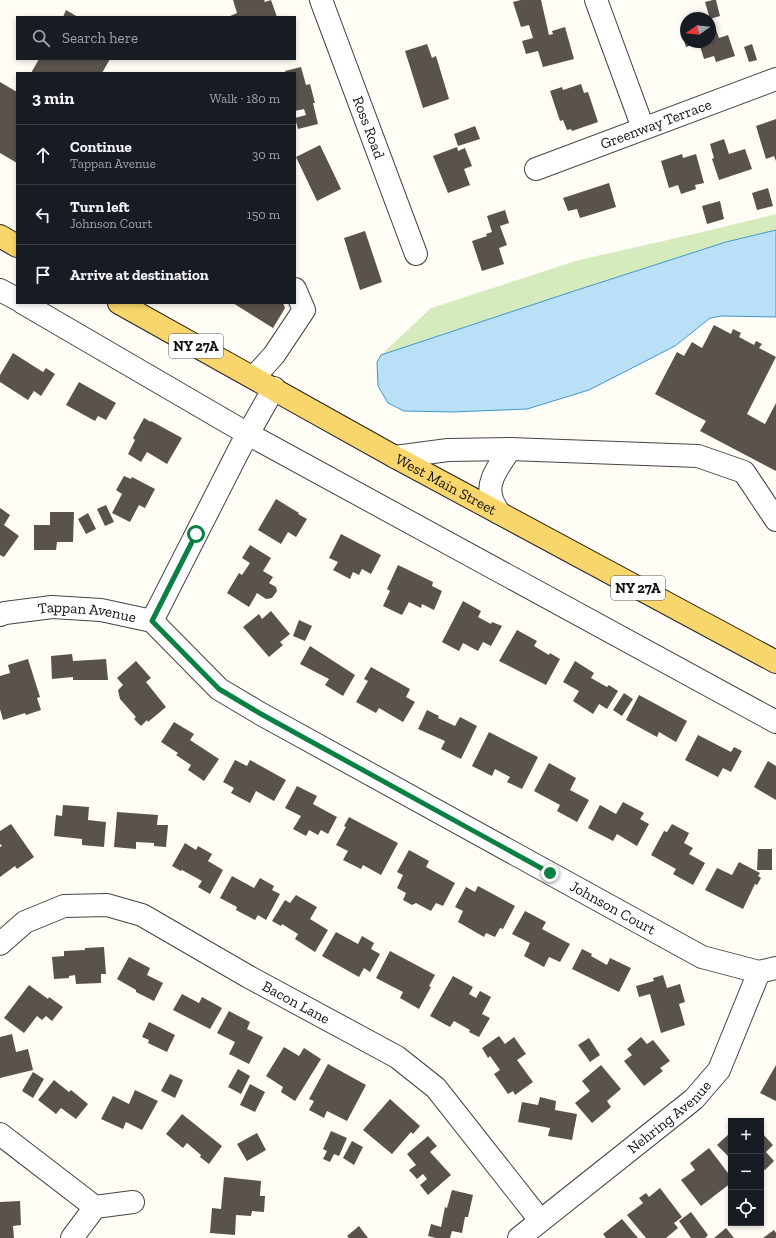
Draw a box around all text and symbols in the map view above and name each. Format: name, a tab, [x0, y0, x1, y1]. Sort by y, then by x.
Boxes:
north arrow	[680, 12, 716, 48]
search box	[16, 16, 296, 60]
icon: search	[30, 27, 52, 49]
text: Search here	[62, 29, 138, 47]
text: 3 min	[32, 88, 74, 108]
text: Walk · 180 m	[210, 91, 280, 106]
street label: Ross Road	[349, 93, 389, 162]
street label: Greenway Terrace	[598, 95, 714, 153]
text: Continue	[70, 138, 132, 156]
icon: ahead	[32, 144, 54, 166]
text: 30 m	[252, 147, 280, 162]
text: Tappan Avenue	[70, 156, 156, 171]
text: Turn left	[70, 198, 130, 216]
icon: left	[32, 204, 54, 226]
text: 150 m	[247, 207, 280, 222]
text: Johnson Court	[70, 216, 152, 231]
icon: arrive	[32, 264, 54, 286]
text: Arrive at destination	[70, 266, 209, 284]
road number: NY 27A	[169, 334, 223, 358]
street label: West Main Street	[392, 450, 500, 519]
route start	[187, 525, 205, 543]
road number: NY 27A	[611, 576, 665, 600]
street label: Tappan Avenue	[37, 598, 138, 626]
route end	[541, 864, 559, 882]
street label: Johnson Court	[567, 877, 659, 939]
street label: Bacon Lane	[259, 977, 333, 1028]
street label: Nehring Avenue	[624, 1077, 715, 1157]
map controls	[728, 1118, 764, 1226]
button: +	[728, 1118, 764, 1154]
button: −	[728, 1154, 764, 1190]
button: locate	[728, 1190, 764, 1226]

